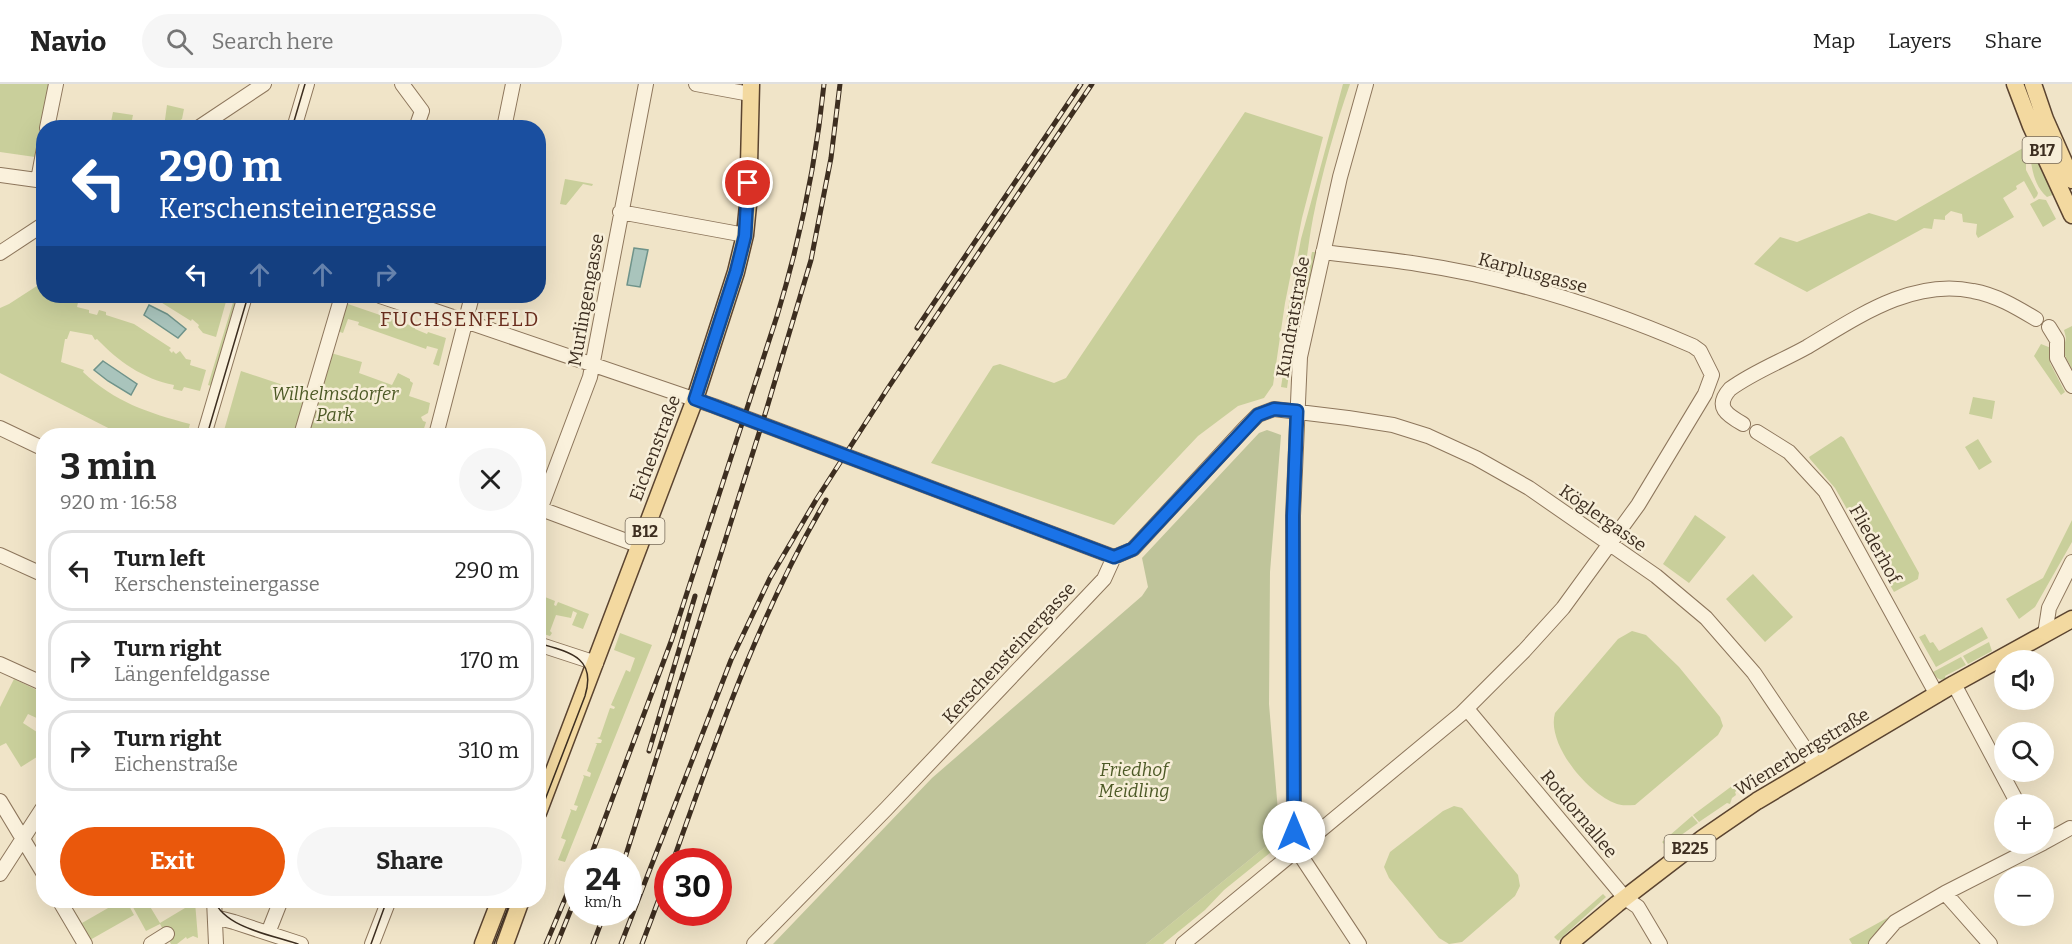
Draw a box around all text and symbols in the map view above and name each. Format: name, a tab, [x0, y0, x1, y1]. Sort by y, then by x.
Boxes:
search box	[142, 14, 562, 68]
text: Navio	[30, 25, 106, 58]
icon: search	[163, 25, 196, 58]
text: Search here	[211, 28, 334, 55]
text: Map	[1813, 28, 1855, 54]
text: Layers	[1888, 28, 1952, 54]
text: Share	[1985, 28, 2042, 54]
road number: B17	[2022, 137, 2062, 163]
text: 290 m	[159, 142, 282, 192]
icon: left	[60, 144, 138, 222]
pin	[722, 157, 773, 208]
icon: arrive	[731, 166, 764, 199]
text: Kerschensteinergasse	[159, 193, 437, 225]
street label: Murlingengasse	[563, 232, 609, 368]
street label: Karplusgasse	[1476, 248, 1590, 298]
street label: Kundratstraße	[1272, 255, 1314, 379]
icon: left	[180, 258, 213, 291]
icon: ahead	[243, 258, 276, 291]
icon: ahead	[306, 258, 339, 291]
icon: right	[369, 258, 402, 291]
district label: FUCHSENFELD	[380, 307, 540, 331]
park label: Wilhelmsdorfer Park	[272, 383, 399, 426]
street label: Eichenstraße	[625, 392, 685, 504]
text: 3 min	[60, 445, 156, 489]
button: close	[459, 448, 522, 511]
street label: Köglergasse	[1555, 480, 1651, 556]
text: 920 m · 16:58	[60, 490, 178, 514]
street label: Fliederhof	[1844, 501, 1906, 589]
road number: B12	[626, 518, 664, 544]
text: Turn left	[114, 545, 206, 572]
icon: left	[63, 554, 96, 587]
text: 290 m	[455, 557, 519, 584]
text: Kerschensteinergasse	[114, 572, 320, 596]
street label: Kerschensteinergasse	[938, 578, 1080, 728]
text: Turn right	[114, 635, 222, 662]
icon: right	[63, 644, 96, 677]
text: 170 m	[460, 647, 519, 674]
map controls	[1994, 650, 2054, 926]
button: sound	[1994, 650, 2054, 710]
text: Längenfeldgasse	[114, 662, 270, 686]
street label: Wienerbergstraße	[1731, 703, 1873, 801]
button: search	[1994, 722, 2054, 782]
text: Turn right	[114, 725, 222, 752]
icon: right	[63, 734, 96, 767]
text: 310 m	[458, 737, 519, 764]
text: Eichenstraße	[114, 752, 238, 776]
park label: Friedhof Meidling	[1098, 759, 1171, 802]
street label: Rotdornallee	[1536, 766, 1622, 862]
button: +	[1994, 794, 2054, 854]
position arrow	[1262, 800, 1326, 864]
button: Exit	[60, 827, 285, 896]
button: Share	[297, 827, 522, 896]
road number: B225	[1664, 835, 1716, 861]
speed limit sign: 30	[654, 848, 732, 926]
text: 24	[585, 862, 621, 898]
button: −	[1994, 866, 2054, 926]
text: km/h	[584, 893, 622, 911]

